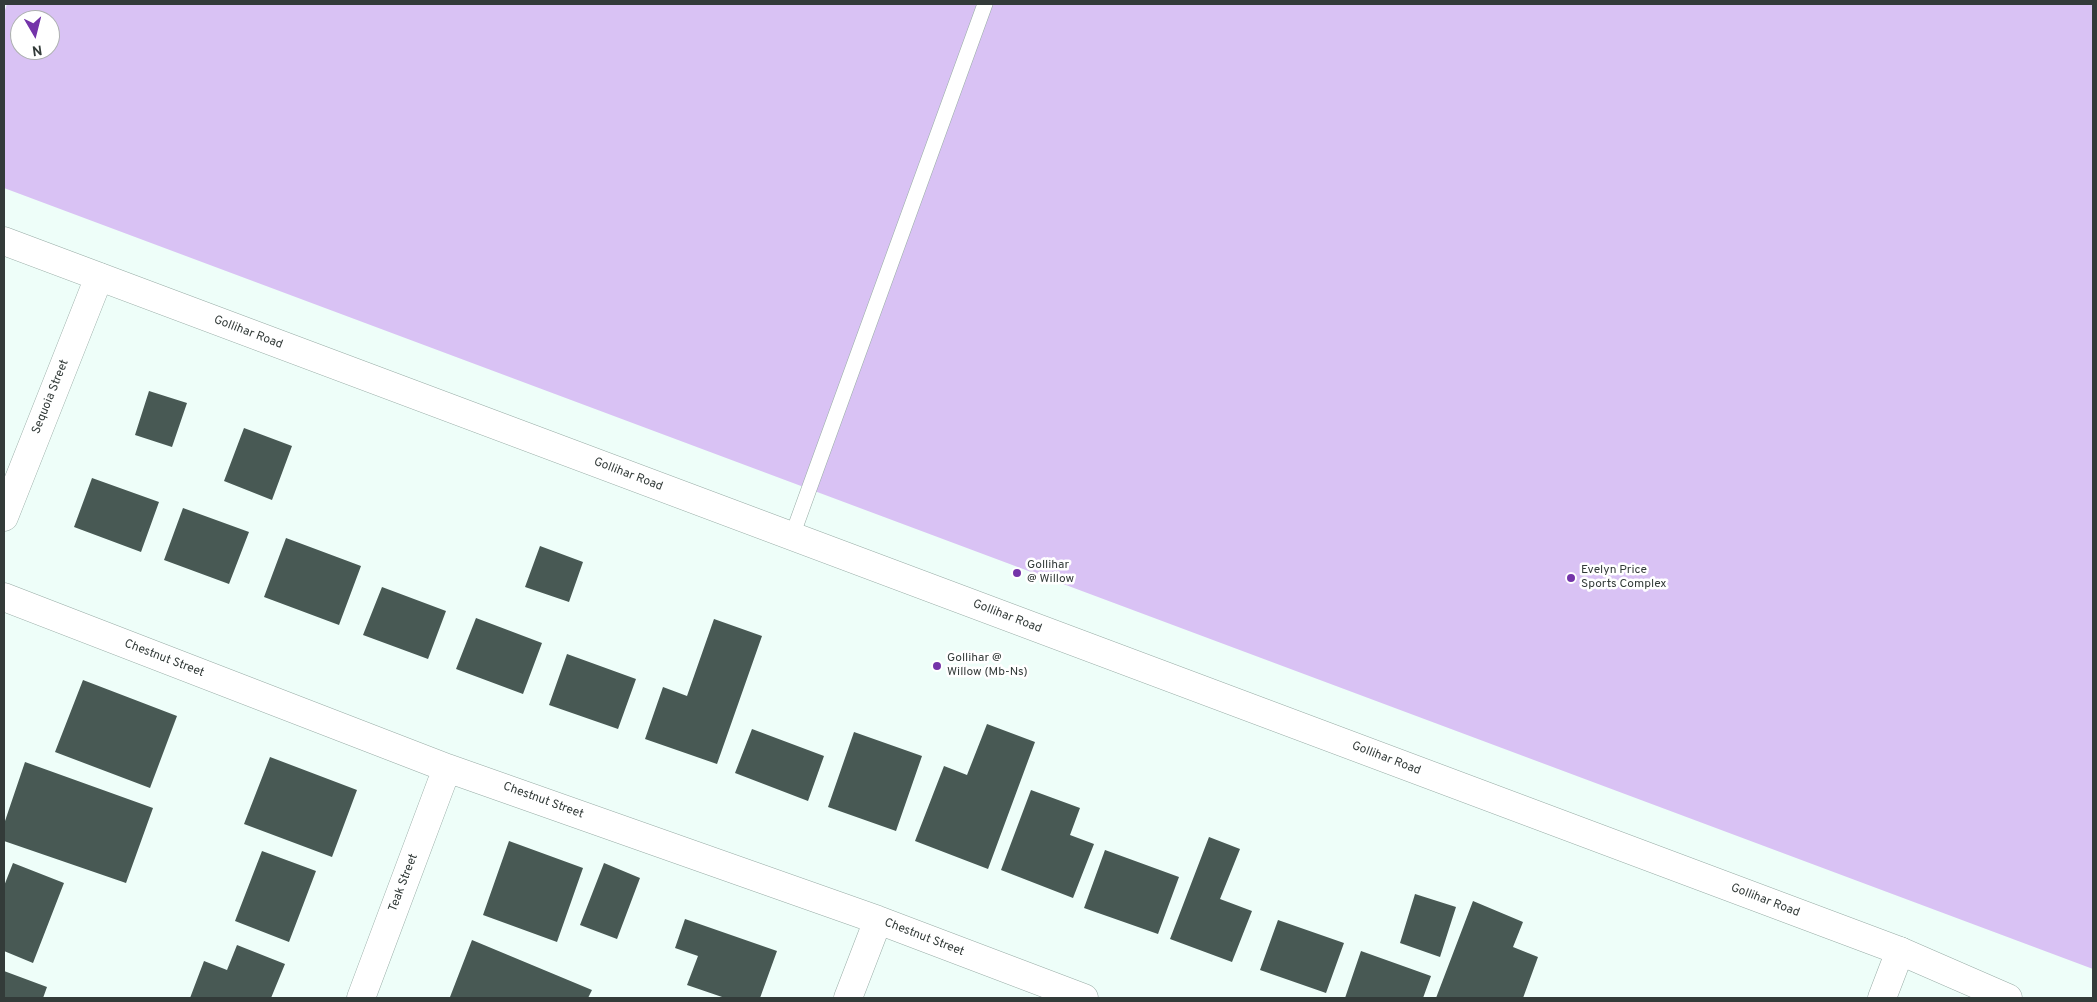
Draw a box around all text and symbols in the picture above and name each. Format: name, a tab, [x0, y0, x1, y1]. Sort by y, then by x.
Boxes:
north arrow	[10, 10, 60, 60]
text: N	[31, 40, 43, 58]
street label: Gollihar Road	[211, 313, 285, 353]
street label: Sequoia Street	[30, 358, 72, 436]
street label: Gollihar Road	[591, 455, 665, 495]
place label: Gollihar @ Willow	[1027, 559, 1074, 587]
place label: Evelyn Price Sports Complex	[1581, 564, 1667, 592]
marker: Gollihar @ Willow	[1011, 567, 1023, 579]
marker: Evelyn Price Sports Complex	[1565, 572, 1577, 584]
street label: Gollihar Road	[970, 597, 1044, 637]
street label: Chestnut Street	[122, 637, 206, 681]
place label: Gollihar @ Willow (Mb-Ns)	[947, 652, 1028, 680]
marker: Gollihar @ Willow (Mb-Ns)	[931, 660, 943, 672]
street label: Gollihar Road	[1349, 739, 1423, 779]
street label: Chestnut Street	[501, 780, 585, 822]
street label: Teak Street	[386, 852, 422, 914]
street label: Gollihar Road	[1728, 881, 1802, 921]
street label: Chestnut Street	[882, 916, 966, 960]

